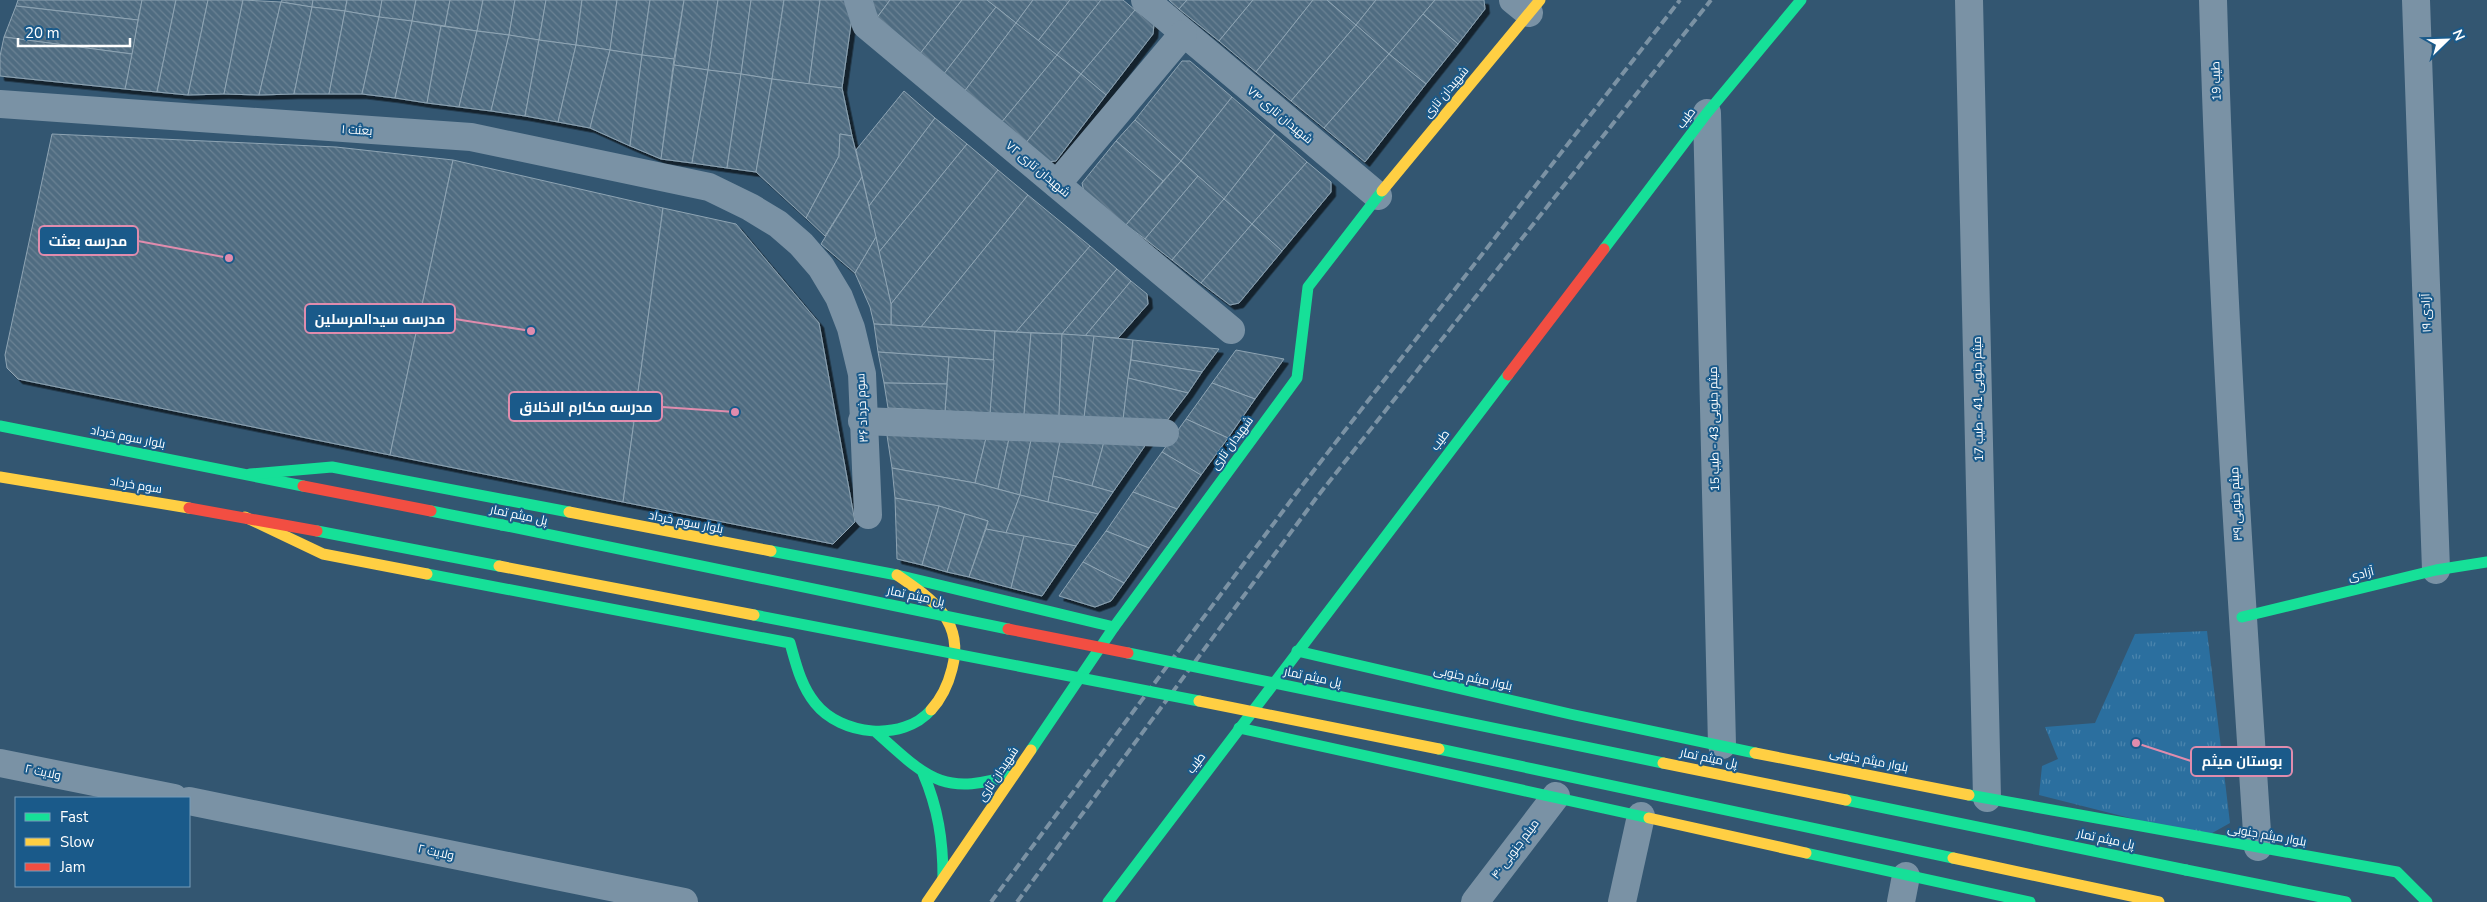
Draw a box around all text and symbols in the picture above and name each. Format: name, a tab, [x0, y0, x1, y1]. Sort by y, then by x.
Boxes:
scale bar	[18, 15, 130, 47]
north arrow	[2422, 15, 2472, 65]
text: 20 m	[25, 23, 60, 43]
text: N	[2448, 27, 2469, 44]
street label: طیب 19	[2207, 61, 2225, 101]
street label: شهیدان تاری	[1420, 63, 1472, 121]
street label: شهیدان تاری ۷۴	[1244, 83, 1316, 147]
street label: طیب	[1673, 104, 1699, 132]
street label: بعثت ۱	[341, 121, 373, 139]
street label: شهیدان تاری ۷۲	[1002, 137, 1074, 201]
callout: مدرسه بعثت	[39, 226, 138, 255]
text: مدرسه بعثت	[49, 232, 127, 251]
street label: آزادی ۱۹	[2417, 292, 2435, 333]
callout: مدرسه سیدالمرسلین	[305, 304, 455, 333]
text: مدرسه سیدالمرسلین	[315, 310, 445, 329]
street label: میثم جنوبی 41 - طیب 17	[1969, 336, 1987, 462]
street label: میثم جنوبی 43 - طیب 15	[1705, 366, 1723, 492]
street label: سوم خرداد ۳۶	[852, 373, 872, 443]
callout: مدرسه مکارم الاخلاق	[509, 392, 662, 421]
text: مدرسه مکارم الاخلاق	[519, 398, 653, 417]
street label: شهیدان تاری	[1207, 413, 1257, 473]
street label: بلوار سوم خرداد	[89, 422, 167, 452]
street label: طیب	[1427, 426, 1453, 454]
street label: میثم جنوبی ۳۹	[2226, 467, 2246, 541]
street label: سوم خرداد	[109, 473, 163, 497]
street label: پل میثم تمار	[488, 501, 550, 530]
street label: بلوار سوم خرداد	[647, 507, 725, 537]
street label: آزادی	[2346, 563, 2376, 585]
street label: پل میثم تمار	[885, 582, 947, 611]
street label: بلوار میثم جنوبی	[1432, 662, 1514, 694]
street label: پل میثم تمار	[1282, 663, 1344, 692]
street label: شهیدان تاری	[974, 743, 1022, 804]
street label: پل میثم تمار	[1678, 744, 1740, 773]
street label: بلوار میثم جنوبی	[1828, 745, 1910, 775]
callout: بوستان میثم	[2191, 747, 2292, 776]
street label: طیب	[1183, 749, 1209, 777]
text: بوستان میثم	[2202, 752, 2282, 771]
street label: ولایت ۲	[23, 760, 63, 784]
legend	[15, 797, 190, 887]
text: Fast	[60, 807, 89, 827]
street label: میثم جنوبی ۴۰	[1487, 816, 1543, 882]
street label: بلوار میثم جنوبی	[2226, 820, 2308, 850]
street label: پل میثم تمار	[2075, 825, 2137, 854]
text: Slow	[60, 832, 95, 852]
street label: ولایت ۲	[416, 840, 456, 864]
text: Jam	[59, 857, 86, 877]

